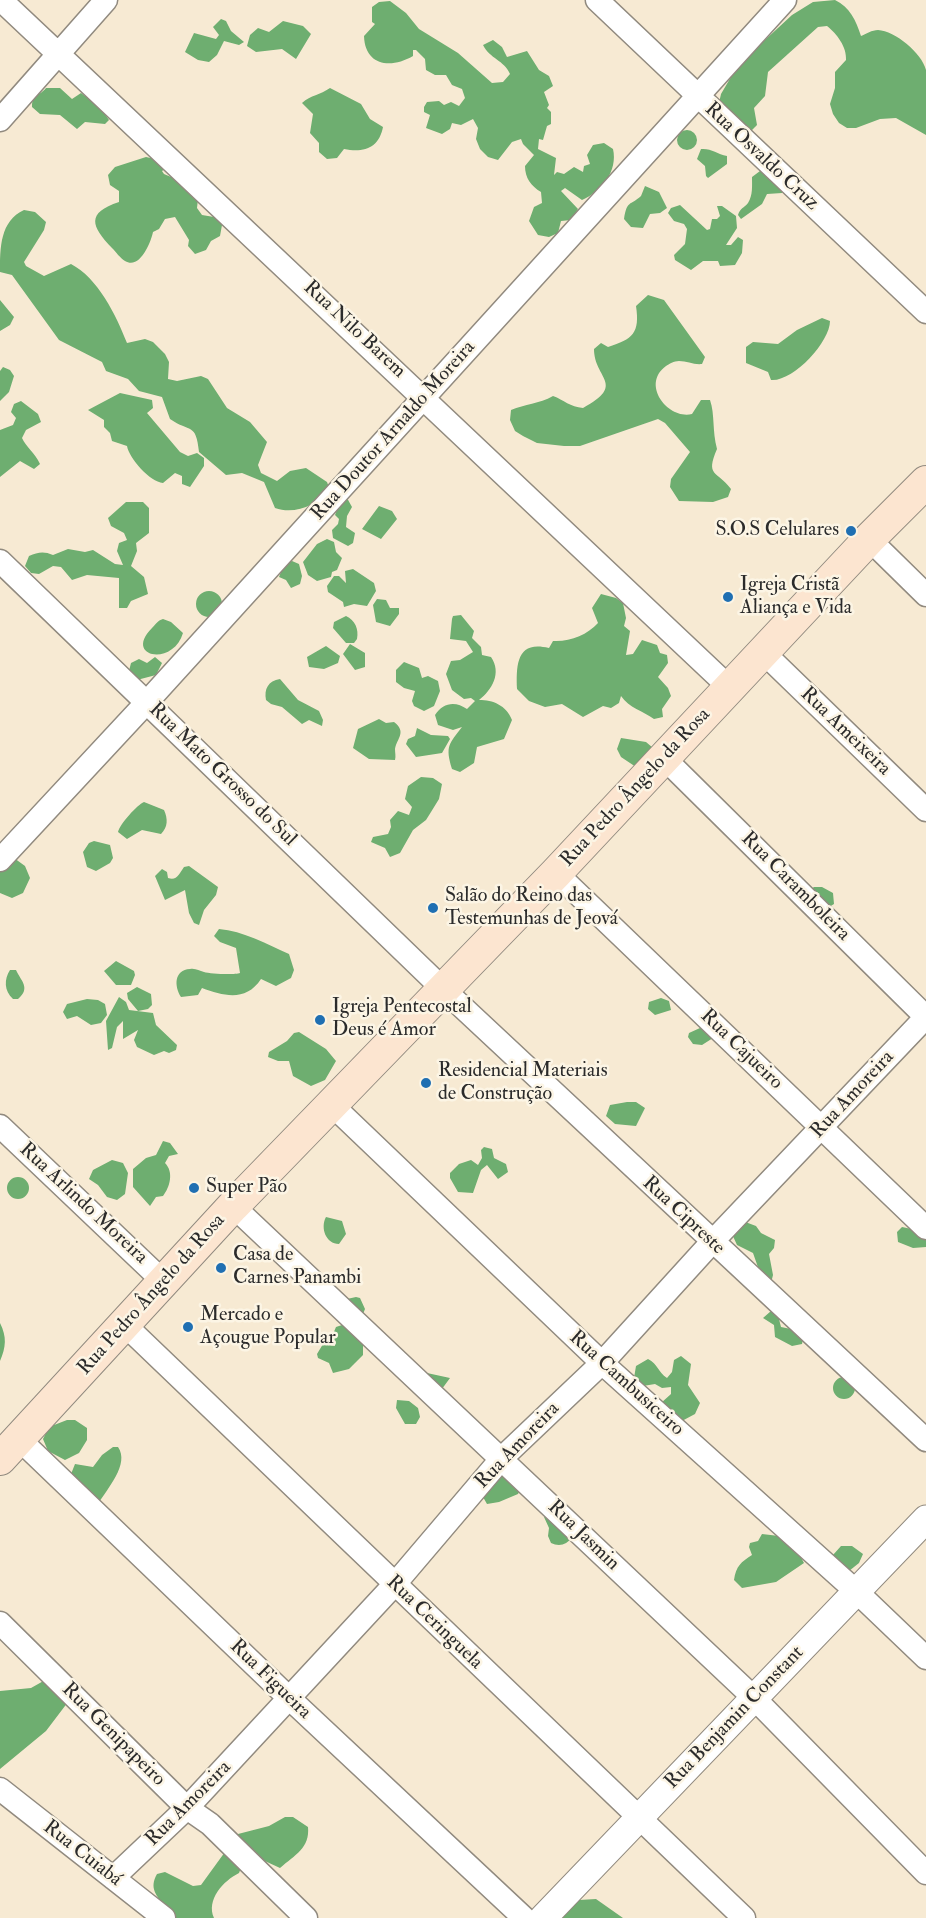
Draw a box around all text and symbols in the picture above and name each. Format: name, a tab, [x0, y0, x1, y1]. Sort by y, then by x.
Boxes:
street label: Rua Osvaldo Cruz	[699, 98, 823, 216]
street label: Rua Nilo Barem	[298, 276, 410, 384]
street label: Rua Doutor Arnaldo Moreira	[307, 336, 481, 526]
place label: S.O.S Celulares	[716, 519, 839, 543]
marker: S.O.S Celulares	[844, 524, 858, 538]
place label: Igreja Cristã Aliança e Vida	[740, 574, 852, 621]
marker: Igreja Cristã Aliança e Vida	[721, 590, 735, 604]
street label: Rua Ameixeira	[795, 683, 895, 781]
street label: Rua Mato Grosso do Sul	[143, 698, 301, 852]
street label: Rua Pedro Ângelo da Rosa	[556, 704, 716, 872]
street label: Rua Caramboleira	[735, 827, 855, 947]
place label: Salão do Reino das Testemunhas de Jeová	[445, 885, 618, 932]
marker: Salão do Reino das Testemunhas de Jeová	[426, 901, 440, 915]
place label: Igreja Pentecostal Deus é Amor	[332, 996, 472, 1043]
street label: Rua Cajueiro	[695, 1005, 787, 1095]
marker: Igreja Pentecostal Deus é Amor	[313, 1013, 327, 1027]
street label: Rua Amoreira	[806, 1046, 900, 1144]
place label: Residencial Materiais de Construção	[438, 1060, 607, 1107]
marker: Residencial Materiais de Construção	[419, 1076, 433, 1090]
street label: Rua Arlindo Moreira	[14, 1138, 152, 1270]
street label: Rua Cipreste	[637, 1172, 729, 1260]
place label: Super Pão	[206, 1176, 287, 1200]
marker: Super Pão	[187, 1181, 201, 1195]
street label: Rua Pedro Ângelo da Rosa	[73, 1209, 231, 1381]
place label: Casa de Carnes Panambi	[233, 1244, 361, 1291]
marker: Casa de Carnes Panambi	[214, 1261, 228, 1275]
place label: Mercado e Açougue Popular	[200, 1304, 336, 1351]
marker: Mercado e Açougue Popular	[181, 1320, 195, 1334]
street label: Rua Cambusiceiro	[564, 1326, 688, 1442]
street label: Rua Amoreira	[471, 1398, 565, 1494]
street label: Rua Jasmin	[542, 1496, 624, 1576]
street label: Rua Ceringuela	[381, 1571, 487, 1675]
street label: Rua Figueira	[224, 1635, 316, 1725]
street label: Rua Benjamin Constant	[660, 1641, 810, 1795]
street label: Rua Genipapeiro	[56, 1678, 170, 1792]
street label: Rua Amoreira	[141, 1756, 237, 1852]
street label: Rua Cuiabá	[38, 1816, 126, 1892]

